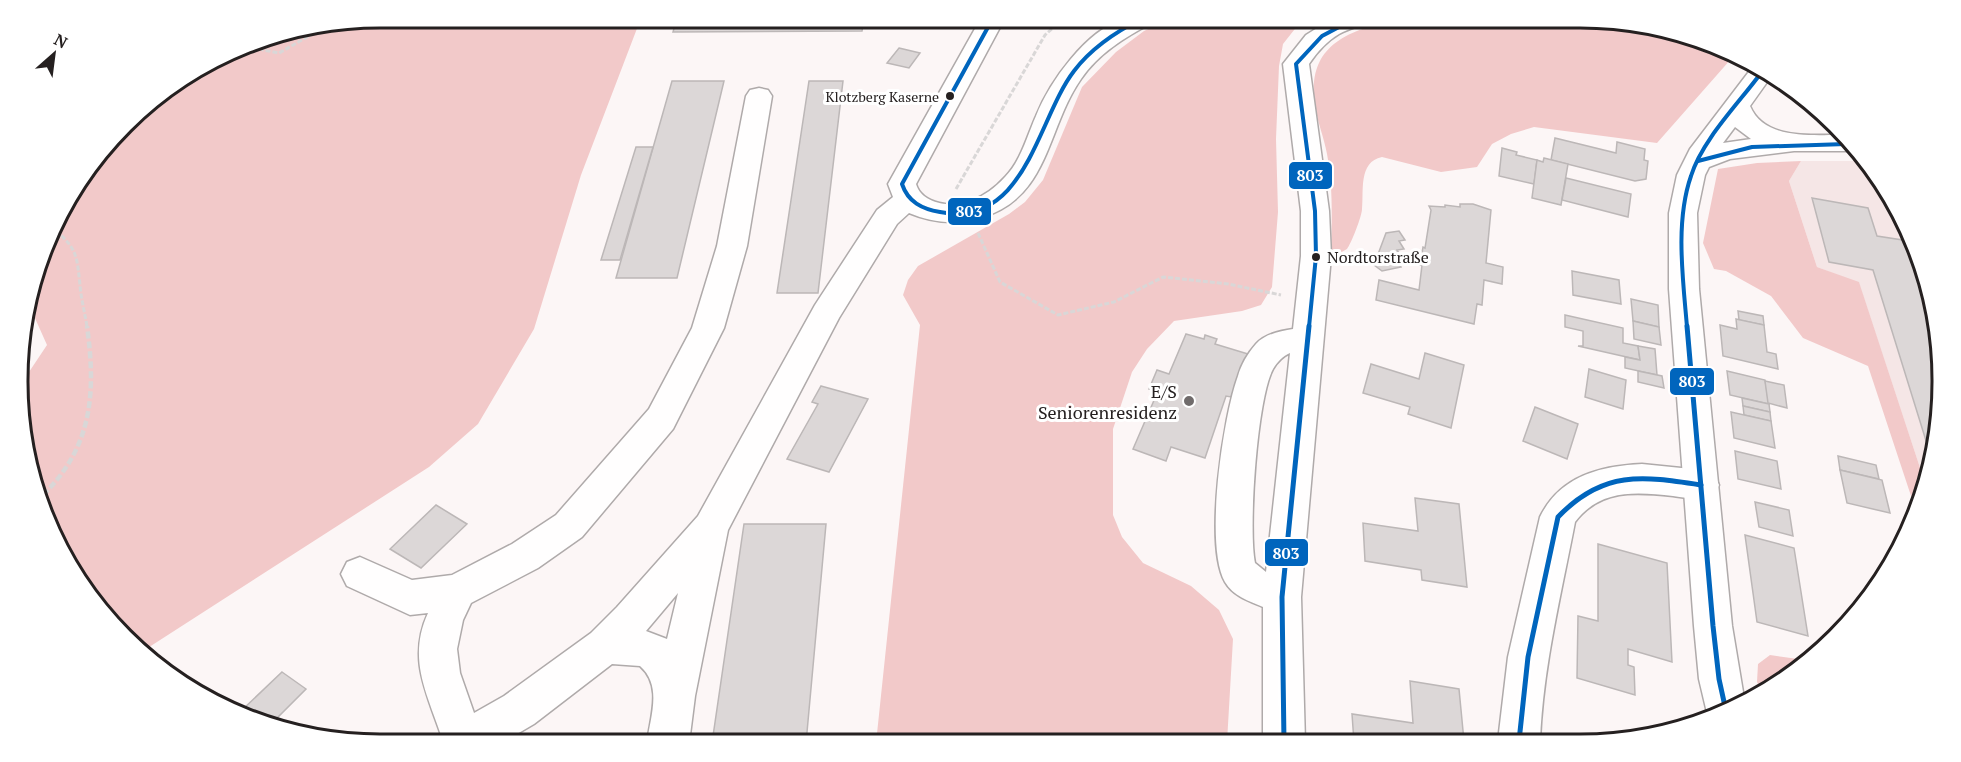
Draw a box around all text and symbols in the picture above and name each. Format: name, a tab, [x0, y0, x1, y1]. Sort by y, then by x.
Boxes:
north arrow	[24, 24, 84, 84]
text: N	[51, 28, 72, 53]
place label: Klotzberg Kaserne	[825, 87, 939, 106]
marker: Klotzberg Kaserne	[944, 90, 956, 102]
line badge: 803	[1288, 161, 1333, 190]
text: 803	[1296, 164, 1324, 186]
line badge: 803	[947, 197, 992, 226]
text: 803	[955, 200, 983, 222]
place label: Nordtorstraße	[1327, 246, 1429, 268]
marker: Nordtorstraße	[1310, 251, 1322, 263]
line badge: 803	[1669, 367, 1715, 396]
text: 803	[1678, 370, 1706, 392]
place label: E/S Seniorenresidenz	[1038, 379, 1177, 424]
marker: E/S Seniorenresidenz	[1182, 394, 1196, 408]
line badge: 803	[1264, 538, 1309, 567]
text: 803	[1272, 542, 1300, 564]

